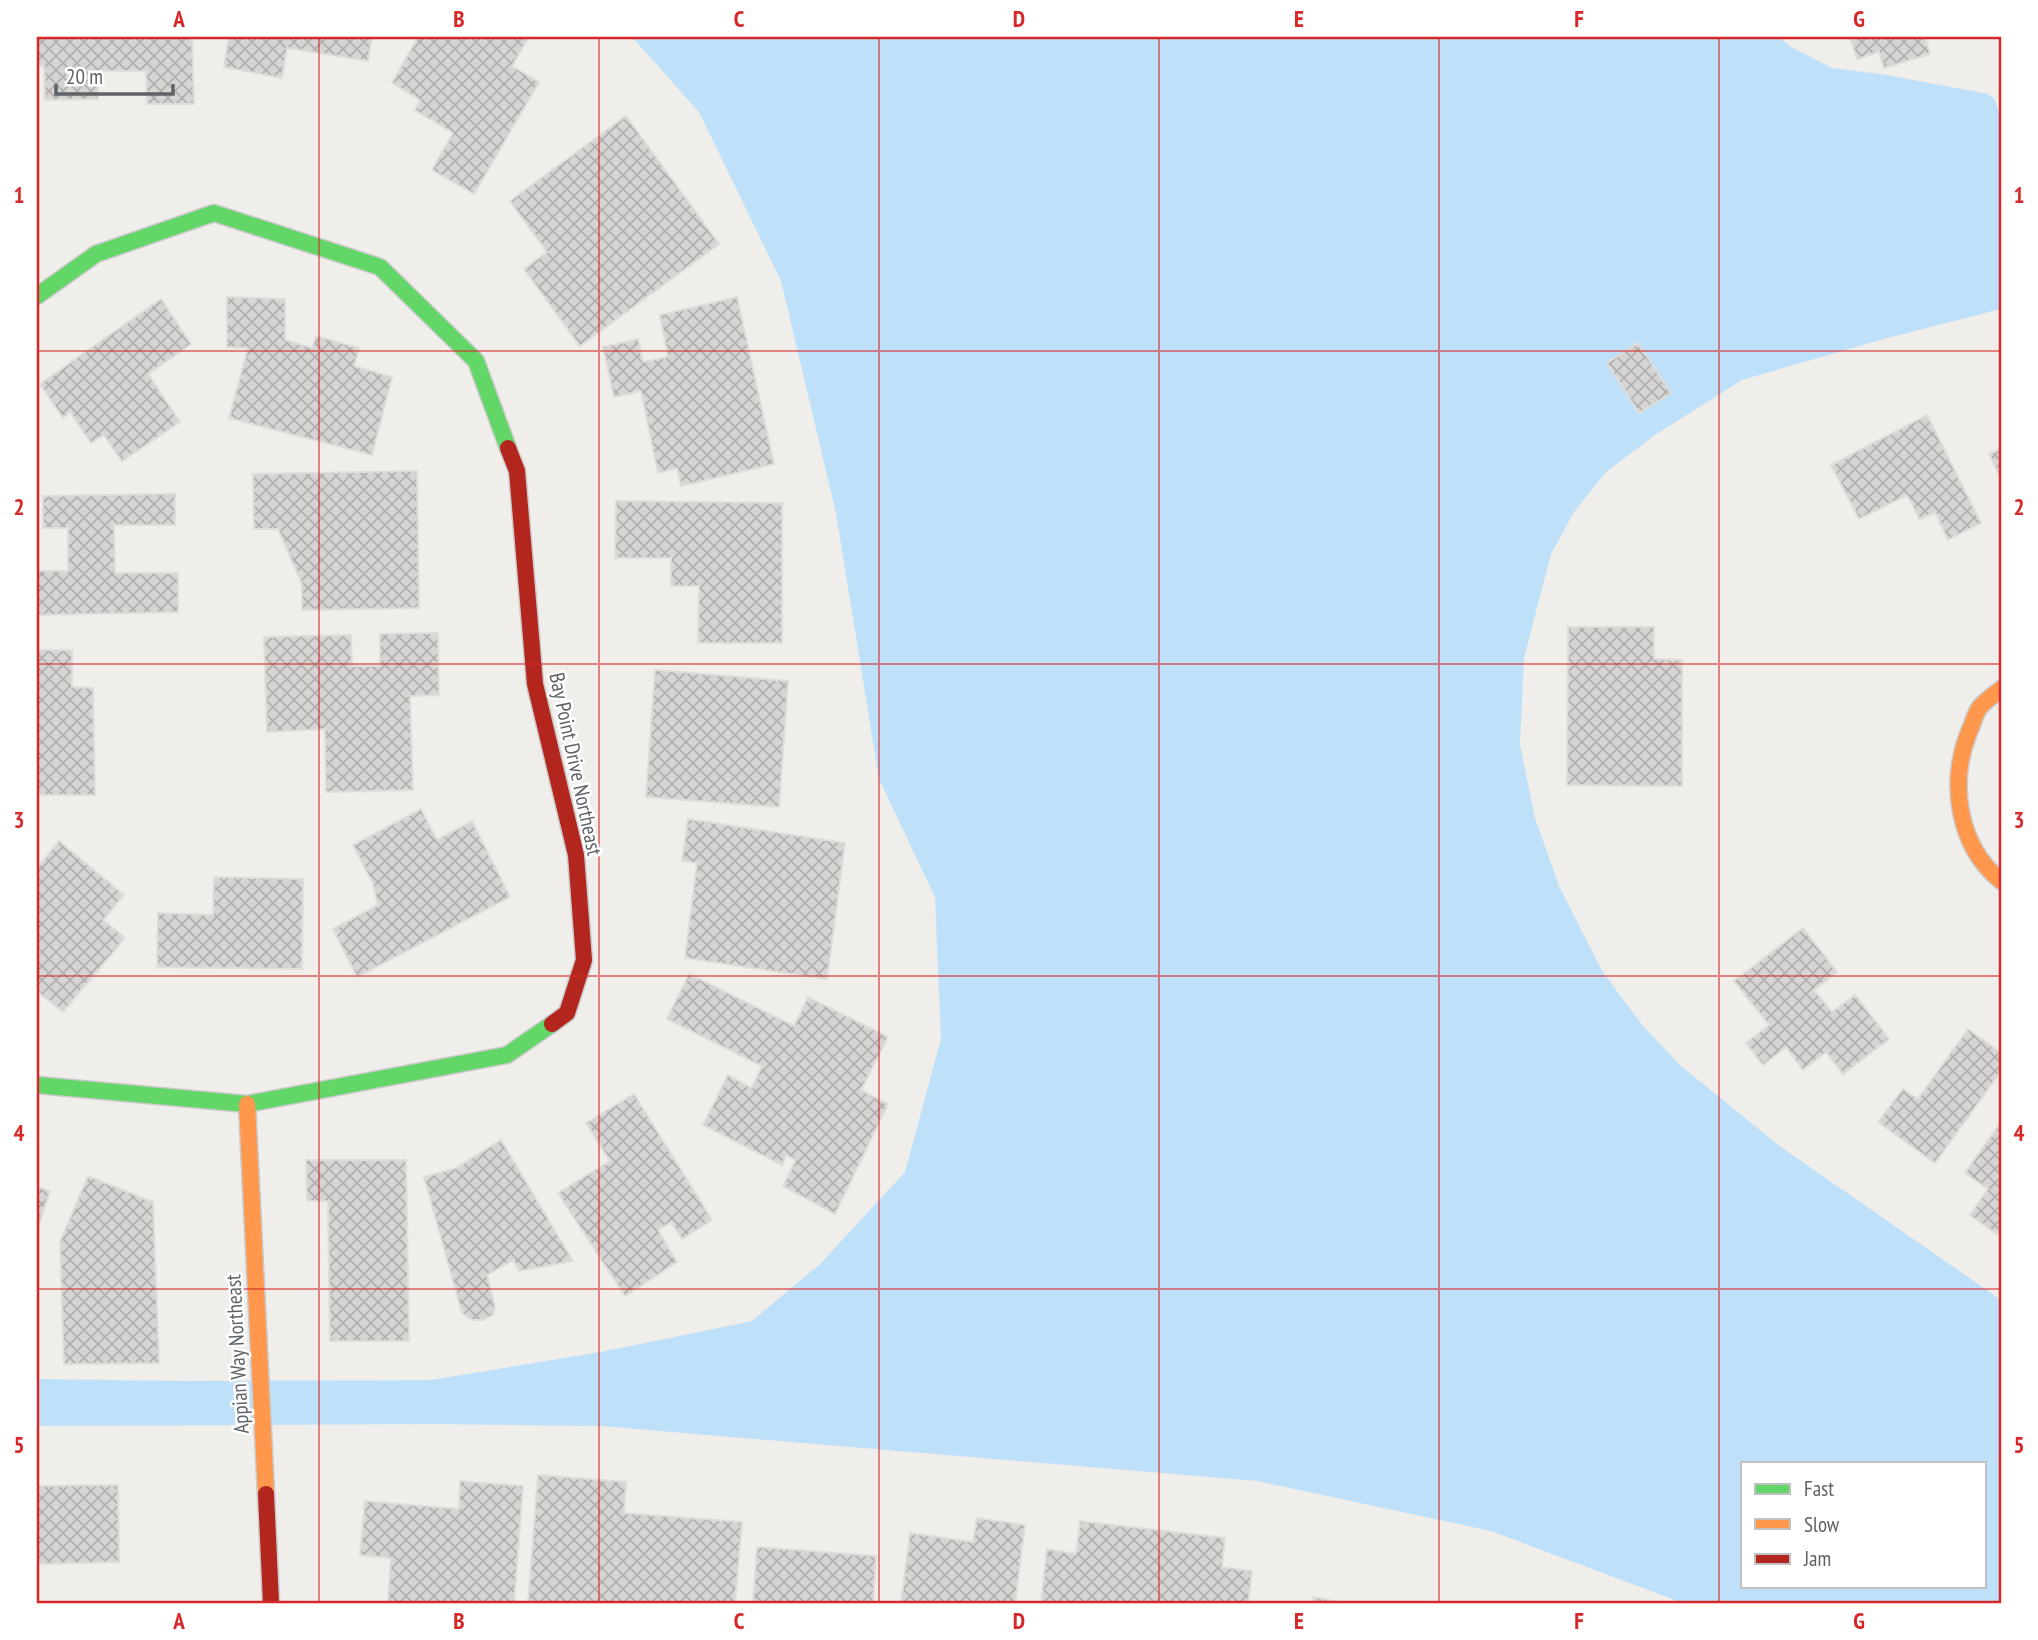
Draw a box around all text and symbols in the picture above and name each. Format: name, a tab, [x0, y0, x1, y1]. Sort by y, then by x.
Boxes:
text: A	[172, 4, 185, 33]
text: B	[453, 4, 465, 33]
text: C	[734, 4, 745, 33]
text: D	[1013, 4, 1025, 33]
text: E	[1294, 4, 1304, 33]
text: F	[1574, 4, 1584, 33]
text: G	[1853, 4, 1865, 33]
scale bar	[56, 52, 173, 96]
text: 20 m	[66, 63, 103, 90]
text: 1	[14, 180, 25, 209]
text: 1	[2014, 180, 2025, 209]
text: 2	[14, 492, 25, 521]
text: 2	[2014, 492, 2025, 521]
street label: Bay Point Drive Northeast	[543, 670, 609, 858]
text: 3	[14, 805, 25, 834]
text: 3	[2014, 805, 2025, 834]
text: 4	[14, 1118, 25, 1147]
text: 4	[2014, 1118, 2025, 1147]
street label: Appian Way Northeast	[219, 1273, 255, 1434]
text: 5	[14, 1430, 25, 1459]
text: 5	[2014, 1430, 2025, 1459]
legend	[1741, 1462, 1986, 1588]
text: Fast	[1804, 1475, 1834, 1502]
text: Slow	[1804, 1511, 1840, 1538]
text: Jam	[1803, 1545, 1831, 1572]
text: A	[172, 1606, 185, 1635]
text: B	[453, 1606, 465, 1635]
text: C	[734, 1606, 745, 1635]
text: D	[1013, 1606, 1025, 1635]
text: E	[1294, 1606, 1304, 1635]
text: F	[1574, 1606, 1584, 1635]
text: G	[1853, 1606, 1865, 1635]

